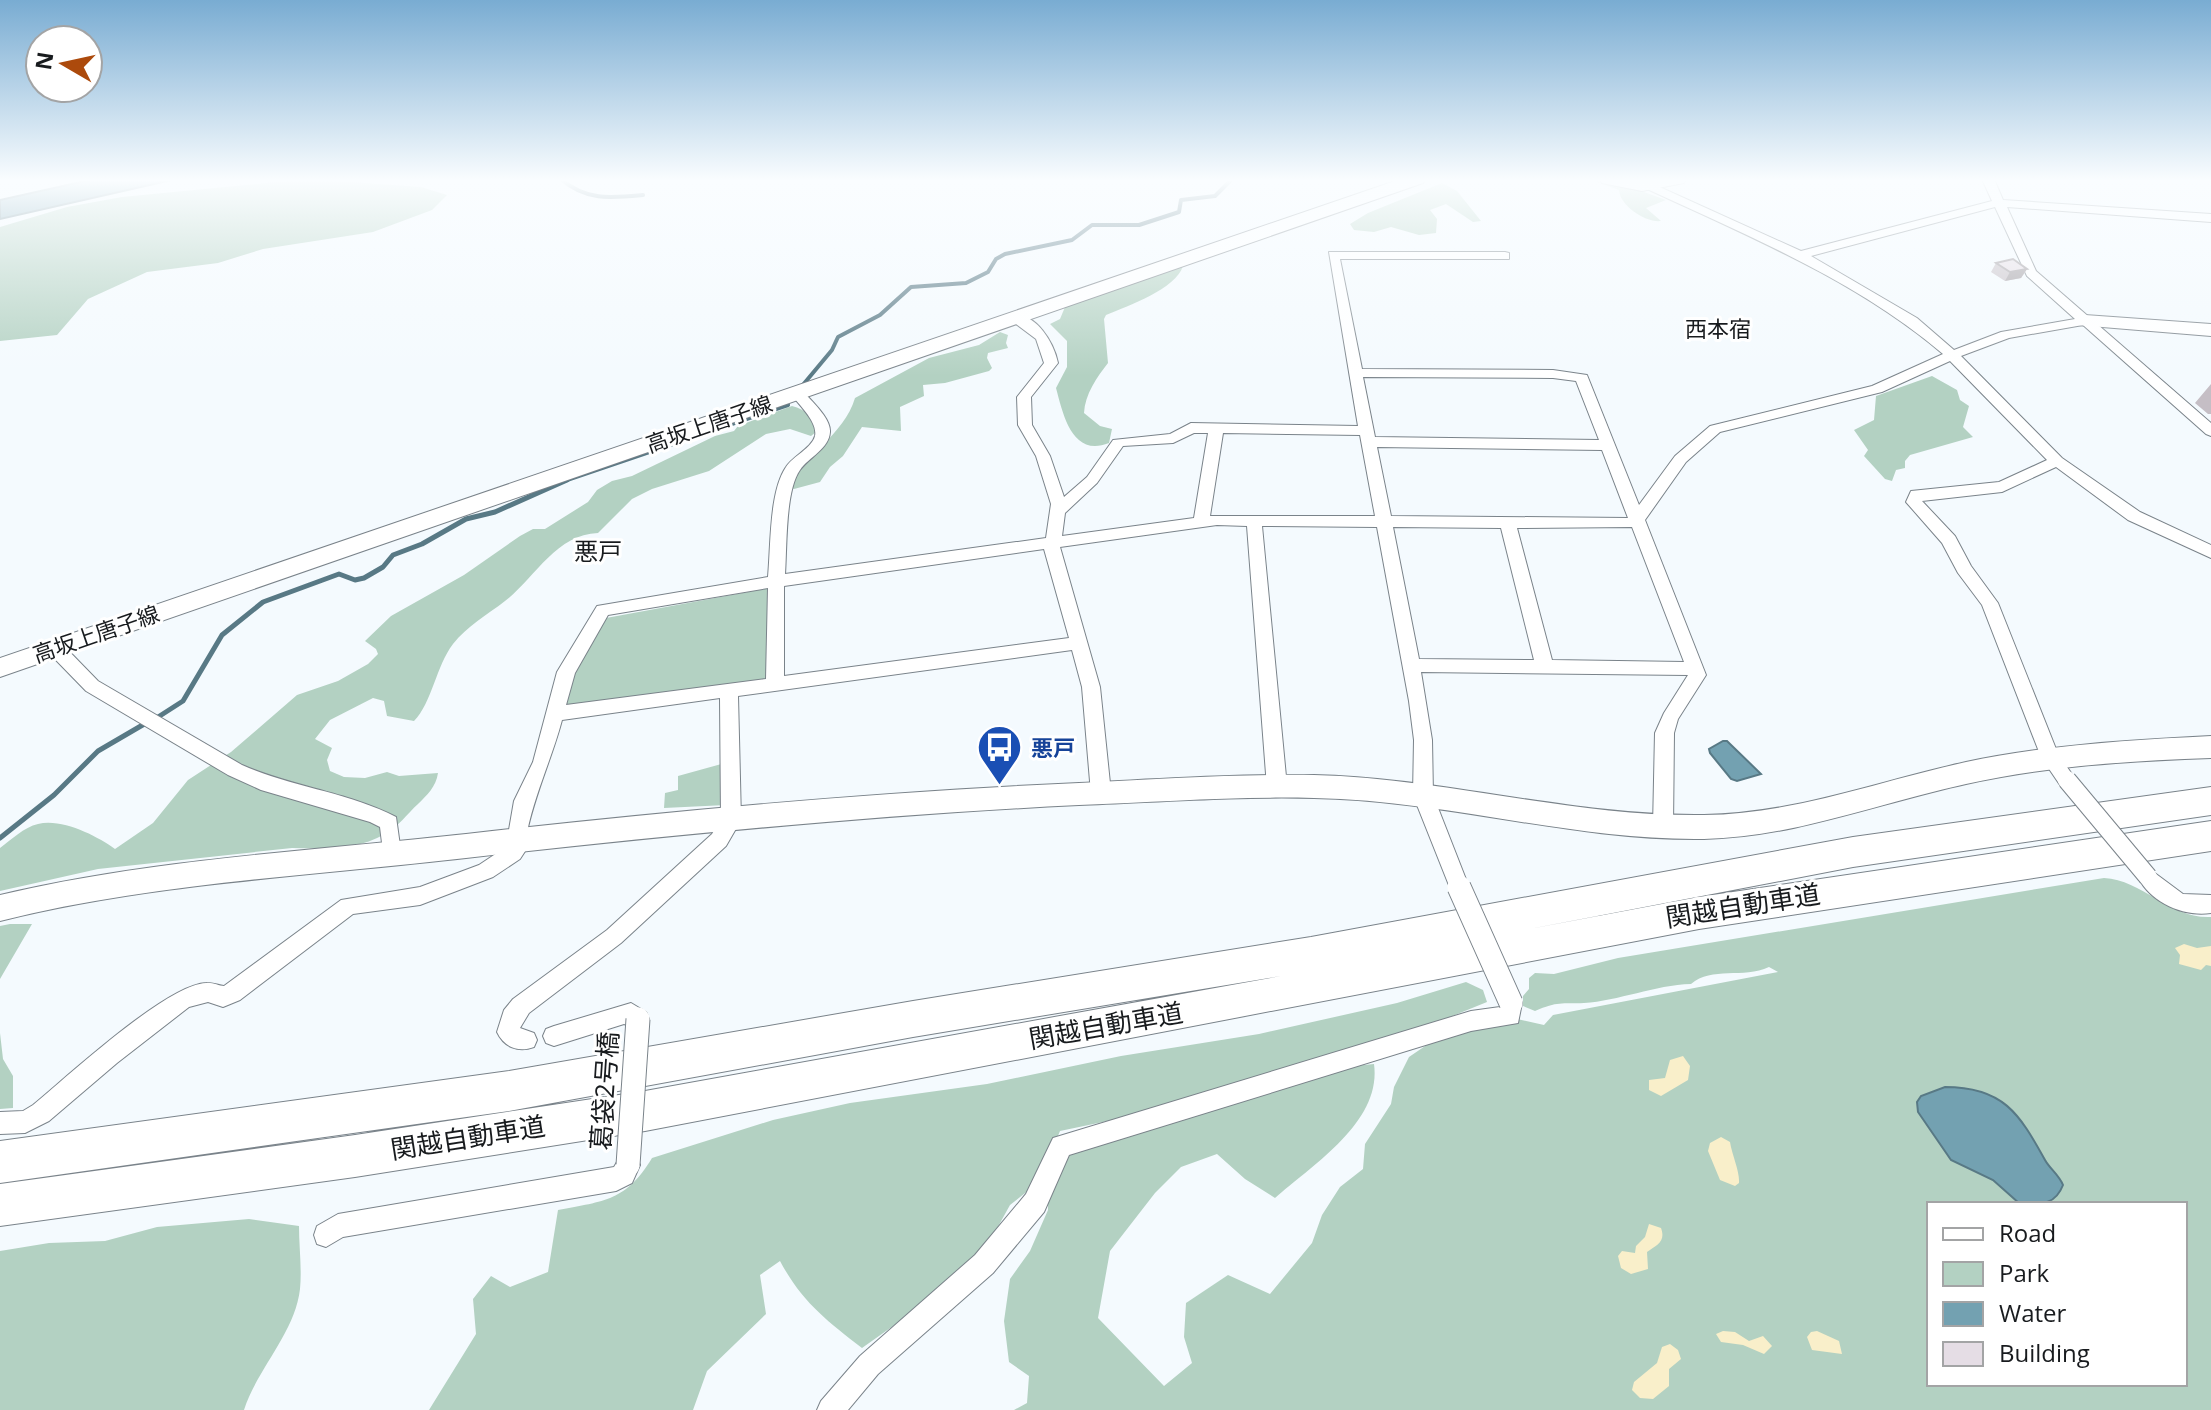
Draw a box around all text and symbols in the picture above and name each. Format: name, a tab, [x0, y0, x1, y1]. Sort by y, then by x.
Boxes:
north arrow	[24, 24, 104, 104]
text: N	[27, 50, 59, 72]
district label: 西本宿	[1685, 313, 1751, 343]
street label: 高坂上唐子線	[641, 387, 776, 459]
district label: 悪戸	[574, 534, 622, 567]
street label: 高坂上唐子線	[28, 597, 163, 669]
bus stop icon: 悪戸	[976, 724, 1024, 787]
place label: 悪戸	[1031, 732, 1075, 762]
street label: 関越自動車道	[1663, 875, 1823, 935]
street label: 関越自動車道	[1026, 994, 1186, 1056]
street label: 葛袋2号橋	[582, 1030, 626, 1151]
street label: 関越自動車道	[388, 1107, 548, 1167]
legend	[1927, 1202, 2187, 1386]
text: Road	[1999, 1216, 2056, 1249]
text: Park	[1999, 1256, 2050, 1289]
text: Water	[1999, 1296, 2067, 1329]
text: Building	[1999, 1336, 2090, 1369]

